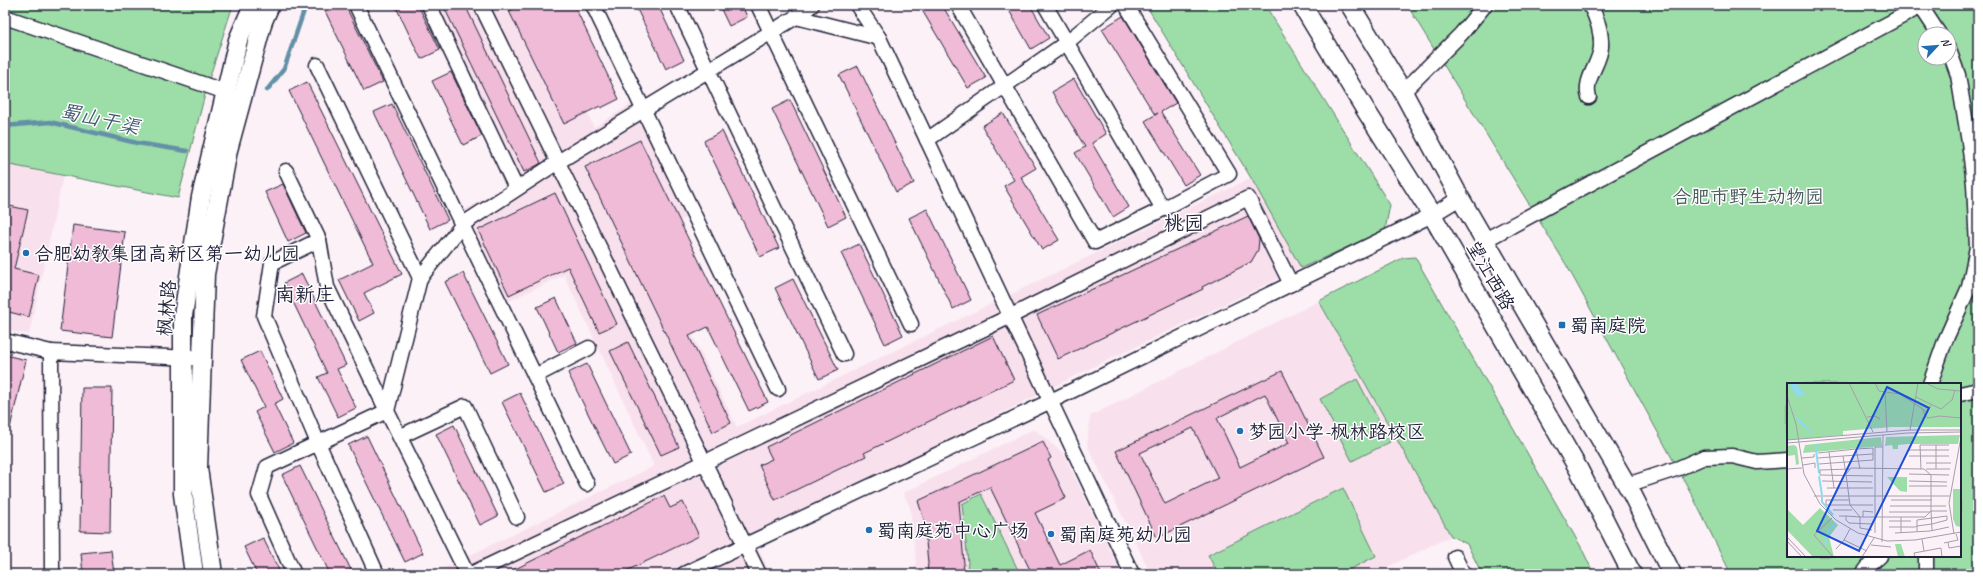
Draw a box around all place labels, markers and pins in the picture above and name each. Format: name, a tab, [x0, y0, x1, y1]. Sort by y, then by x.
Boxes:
place label: 合肥幼教集团高新区第一幼儿园	[34, 242, 300, 266]
marker: 合肥幼教集团高新区第一幼儿园	[21, 248, 31, 258]
place label: 蜀南庭院	[1570, 314, 1646, 338]
marker: 蜀南庭院	[1557, 320, 1567, 330]
place label: 梦园小学-枫林路校区	[1248, 420, 1425, 444]
marker: 梦园小学-枫林路校区	[1235, 426, 1245, 436]
place label: 蜀南庭苑中心广场	[877, 519, 1029, 543]
place label: 蜀南庭苑幼儿园	[1059, 523, 1192, 547]
marker: 蜀南庭苑中心广场	[864, 525, 874, 535]
marker: 蜀南庭苑幼儿园	[1046, 529, 1056, 539]

